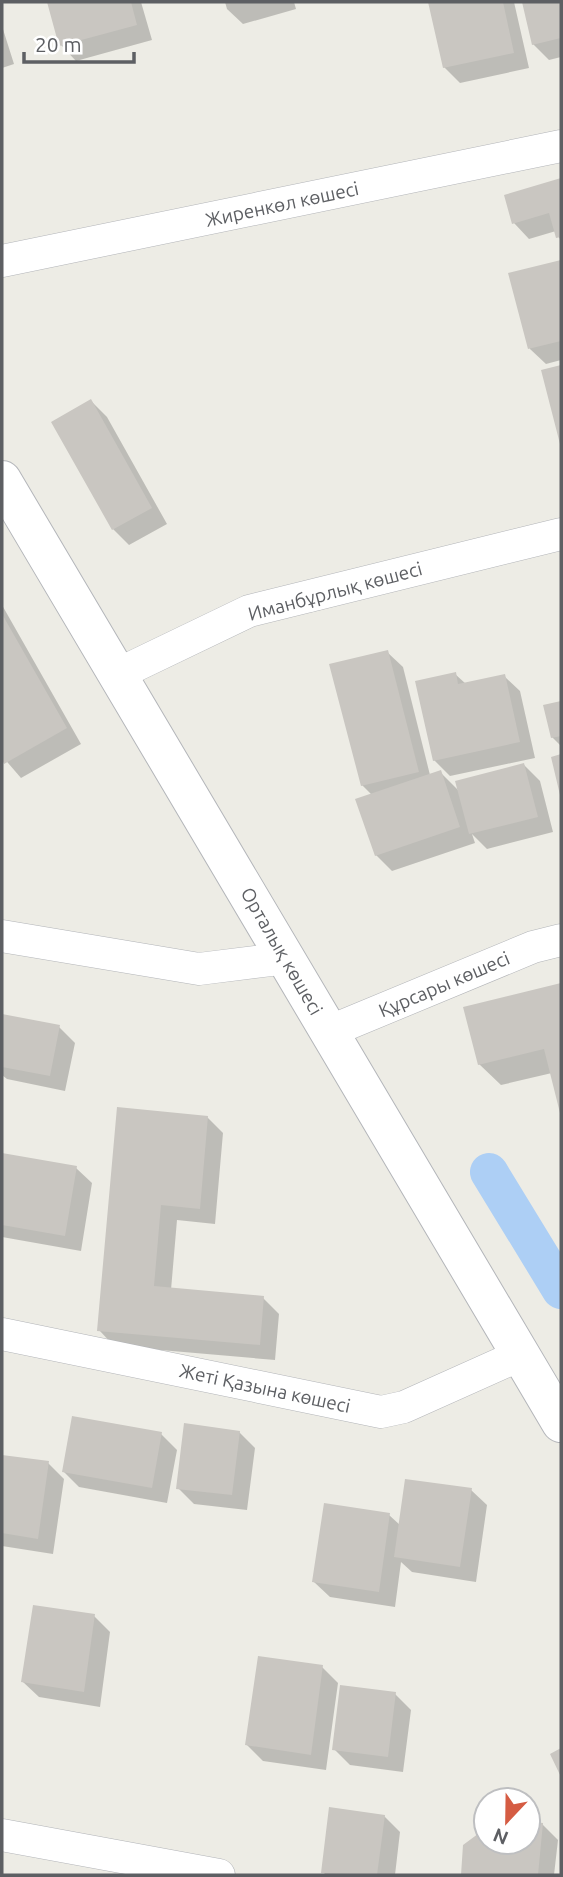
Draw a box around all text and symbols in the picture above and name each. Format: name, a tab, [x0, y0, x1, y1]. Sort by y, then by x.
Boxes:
scale bar	[24, 21, 135, 65]
text: 20 m	[35, 32, 82, 56]
street label: Жиренкөл көшесі	[203, 177, 361, 231]
street label: Иманбұрлық көшесі	[245, 557, 425, 625]
street label: Орталық көшесі	[237, 883, 327, 1019]
street label: Құрсары көшесі	[375, 947, 513, 1021]
street label: Жеті Қазына көшесі	[177, 1359, 353, 1417]
north arrow	[472, 1786, 542, 1856]
text: N	[490, 1824, 511, 1850]

